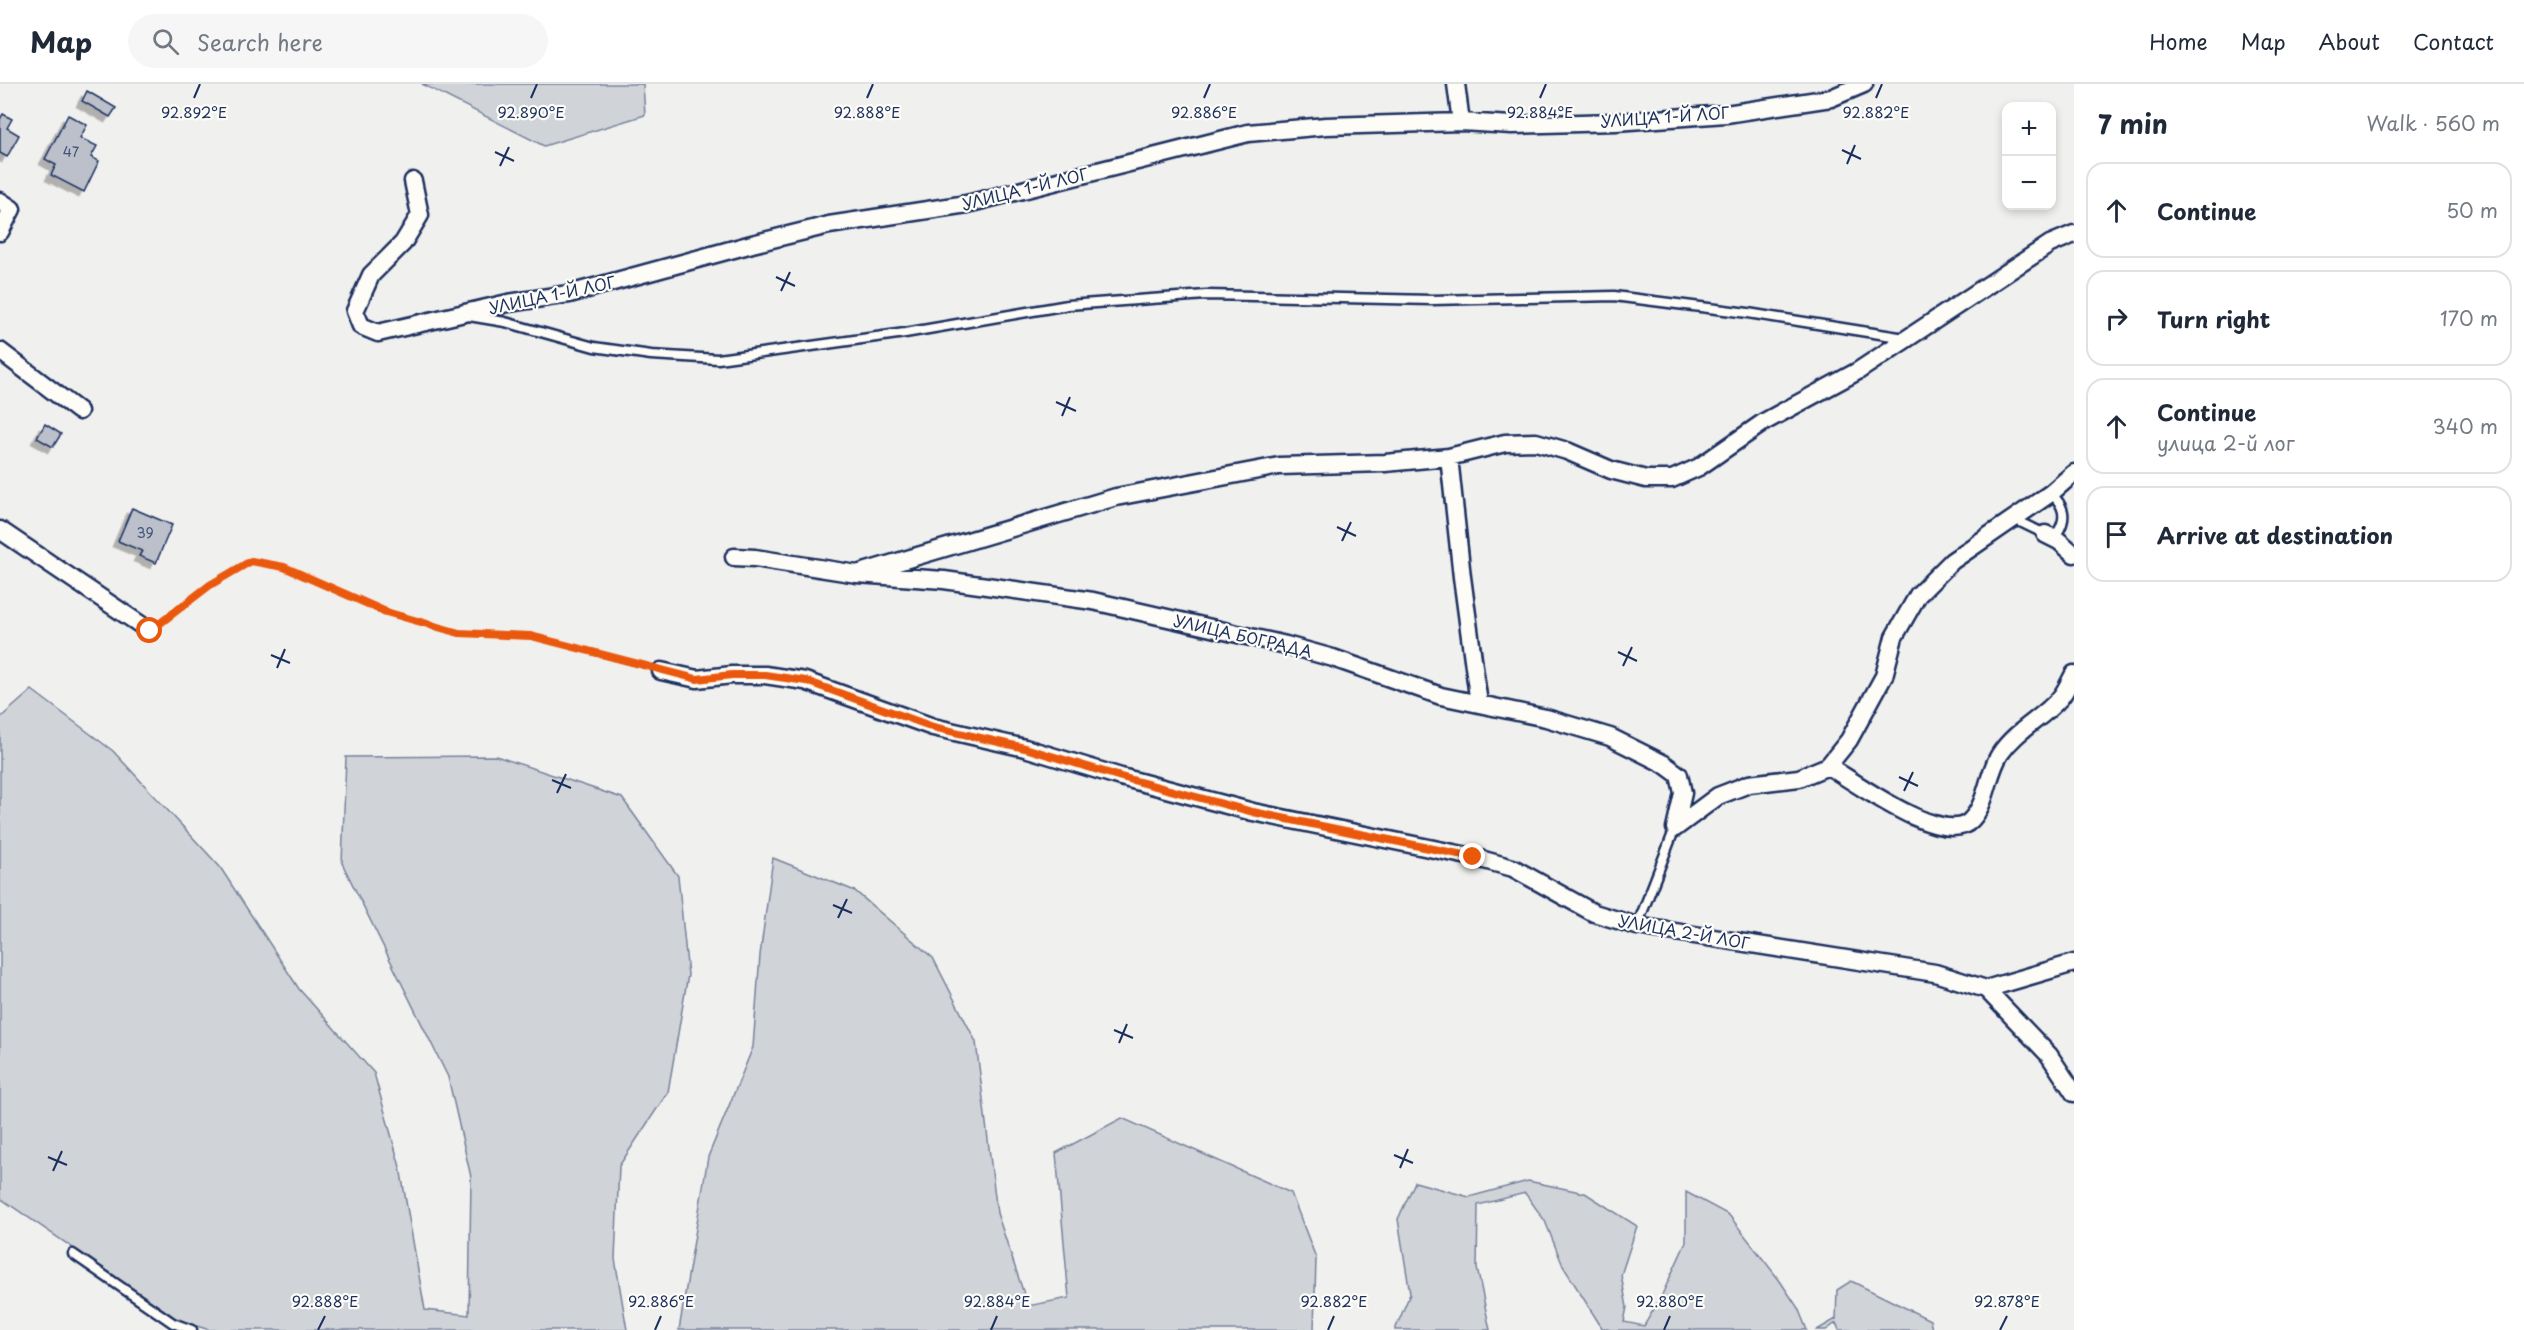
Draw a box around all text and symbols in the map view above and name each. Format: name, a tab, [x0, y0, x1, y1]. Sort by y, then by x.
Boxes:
search box	[128, 14, 548, 68]
text: Map	[30, 20, 92, 63]
icon: search	[149, 25, 182, 58]
text: Search here	[197, 25, 323, 58]
text: Home	[2149, 25, 2208, 57]
text: Map	[2241, 25, 2286, 57]
text: About	[2319, 25, 2380, 57]
text: Contact	[2413, 25, 2494, 57]
text: 92.892°E	[161, 100, 227, 123]
text: 92.890°E	[497, 100, 565, 123]
text: 92.888°E	[834, 100, 900, 123]
text: 92.886°E	[1171, 100, 1237, 123]
text: 92.884°E	[1507, 100, 1573, 123]
street label: УЛИЦА 1-Й ЛОГ	[1600, 100, 1730, 132]
text: 92.882°E	[1843, 100, 1909, 123]
map controls	[2002, 102, 2056, 210]
button: +	[2002, 102, 2056, 156]
text: 7 min	[2098, 104, 2168, 143]
text: Walk · 560 m	[2366, 108, 2500, 138]
house number: 47	[63, 141, 80, 162]
button: −	[2002, 156, 2056, 210]
street label: УЛИЦА 1-Й ЛОГ	[959, 161, 1091, 215]
icon: ahead	[2100, 194, 2133, 227]
text: Continue	[2157, 194, 2256, 227]
text: 50 m	[2446, 195, 2498, 225]
street label: УЛИЦА 1-Й ЛОГ	[486, 269, 618, 319]
icon: right	[2100, 302, 2133, 335]
text: Turn right	[2157, 302, 2270, 335]
text: 170 m	[2440, 303, 2498, 333]
text: Continue	[2157, 395, 2256, 428]
icon: ahead	[2100, 410, 2133, 443]
text: 340 m	[2433, 411, 2498, 441]
text: улица 2-й лог	[2157, 428, 2295, 458]
icon: arrive	[2100, 518, 2133, 551]
text: Arrive at destination	[2157, 518, 2393, 551]
house number: 39	[136, 522, 154, 543]
street label: УЛИЦА БОГРАДА	[1172, 607, 1315, 663]
route start	[136, 617, 162, 643]
route end	[1459, 843, 1485, 869]
street label: УЛИЦА 2-Й ЛОГ	[1617, 908, 1752, 954]
text: 92.888°E	[292, 1289, 358, 1312]
text: 92.886°E	[628, 1289, 694, 1312]
text: 92.884°E	[964, 1289, 1030, 1312]
text: 92.882°E	[1301, 1289, 1367, 1312]
text: 92.880°E	[1636, 1289, 1704, 1312]
text: 92.878°E	[1974, 1289, 2040, 1312]

